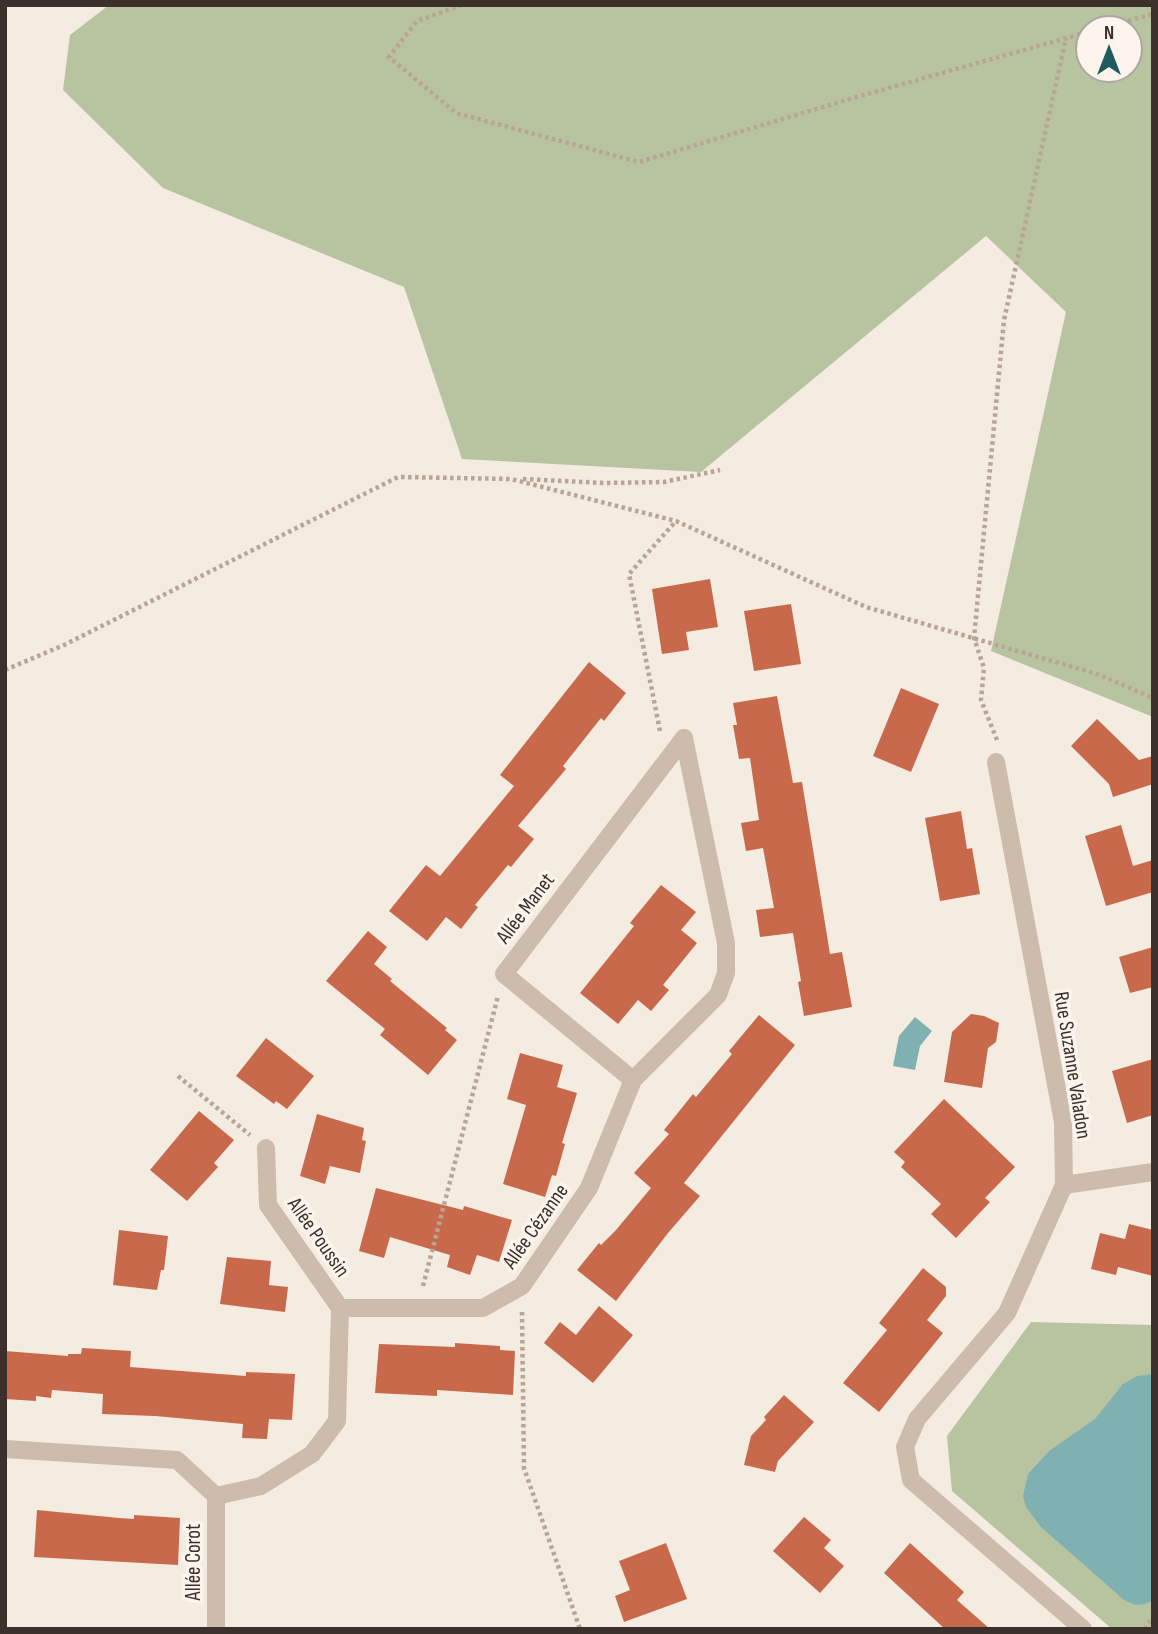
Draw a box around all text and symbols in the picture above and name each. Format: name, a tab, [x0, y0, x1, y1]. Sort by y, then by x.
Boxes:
north arrow	[1074, 14, 1144, 84]
text: N	[1104, 22, 1114, 45]
street label: Allée Manet	[490, 868, 560, 949]
street label: Rue Suzanne Valadon	[1049, 990, 1096, 1140]
street label: Allée Cézanne	[497, 1179, 574, 1274]
street label: Allée Poussin	[282, 1192, 355, 1282]
street label: Allée Corot	[181, 1524, 206, 1601]

